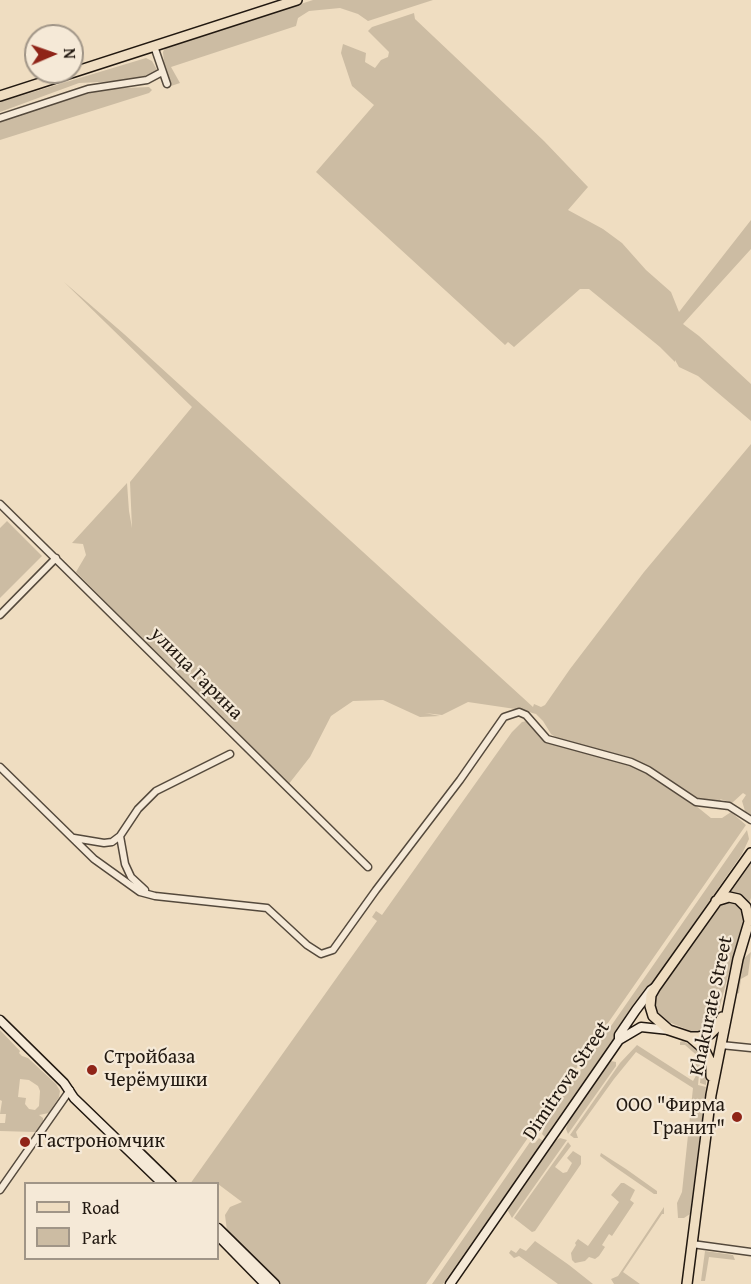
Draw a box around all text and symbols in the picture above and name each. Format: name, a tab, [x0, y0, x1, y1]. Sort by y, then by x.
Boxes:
north arrow	[24, 24, 84, 84]
text: N	[58, 48, 82, 59]
street label: улица Гарина	[145, 623, 247, 725]
street label: Khakurate Street	[685, 934, 739, 1078]
street label: Dimitrova Street	[518, 1017, 616, 1145]
place label: Стройбаза Черёмушки	[104, 1046, 208, 1093]
marker: Стройбаза Черёмушки	[85, 1063, 99, 1077]
place label: ООО "Фирма Гранит"	[616, 1094, 725, 1141]
marker: ООО "Фирма Гранит"	[730, 1110, 744, 1124]
place label: Гастрономчик	[37, 1130, 165, 1154]
marker: Гастрономчик	[18, 1135, 32, 1149]
legend	[24, 1182, 219, 1260]
text: Road	[82, 1194, 120, 1221]
text: Park	[82, 1224, 117, 1251]

